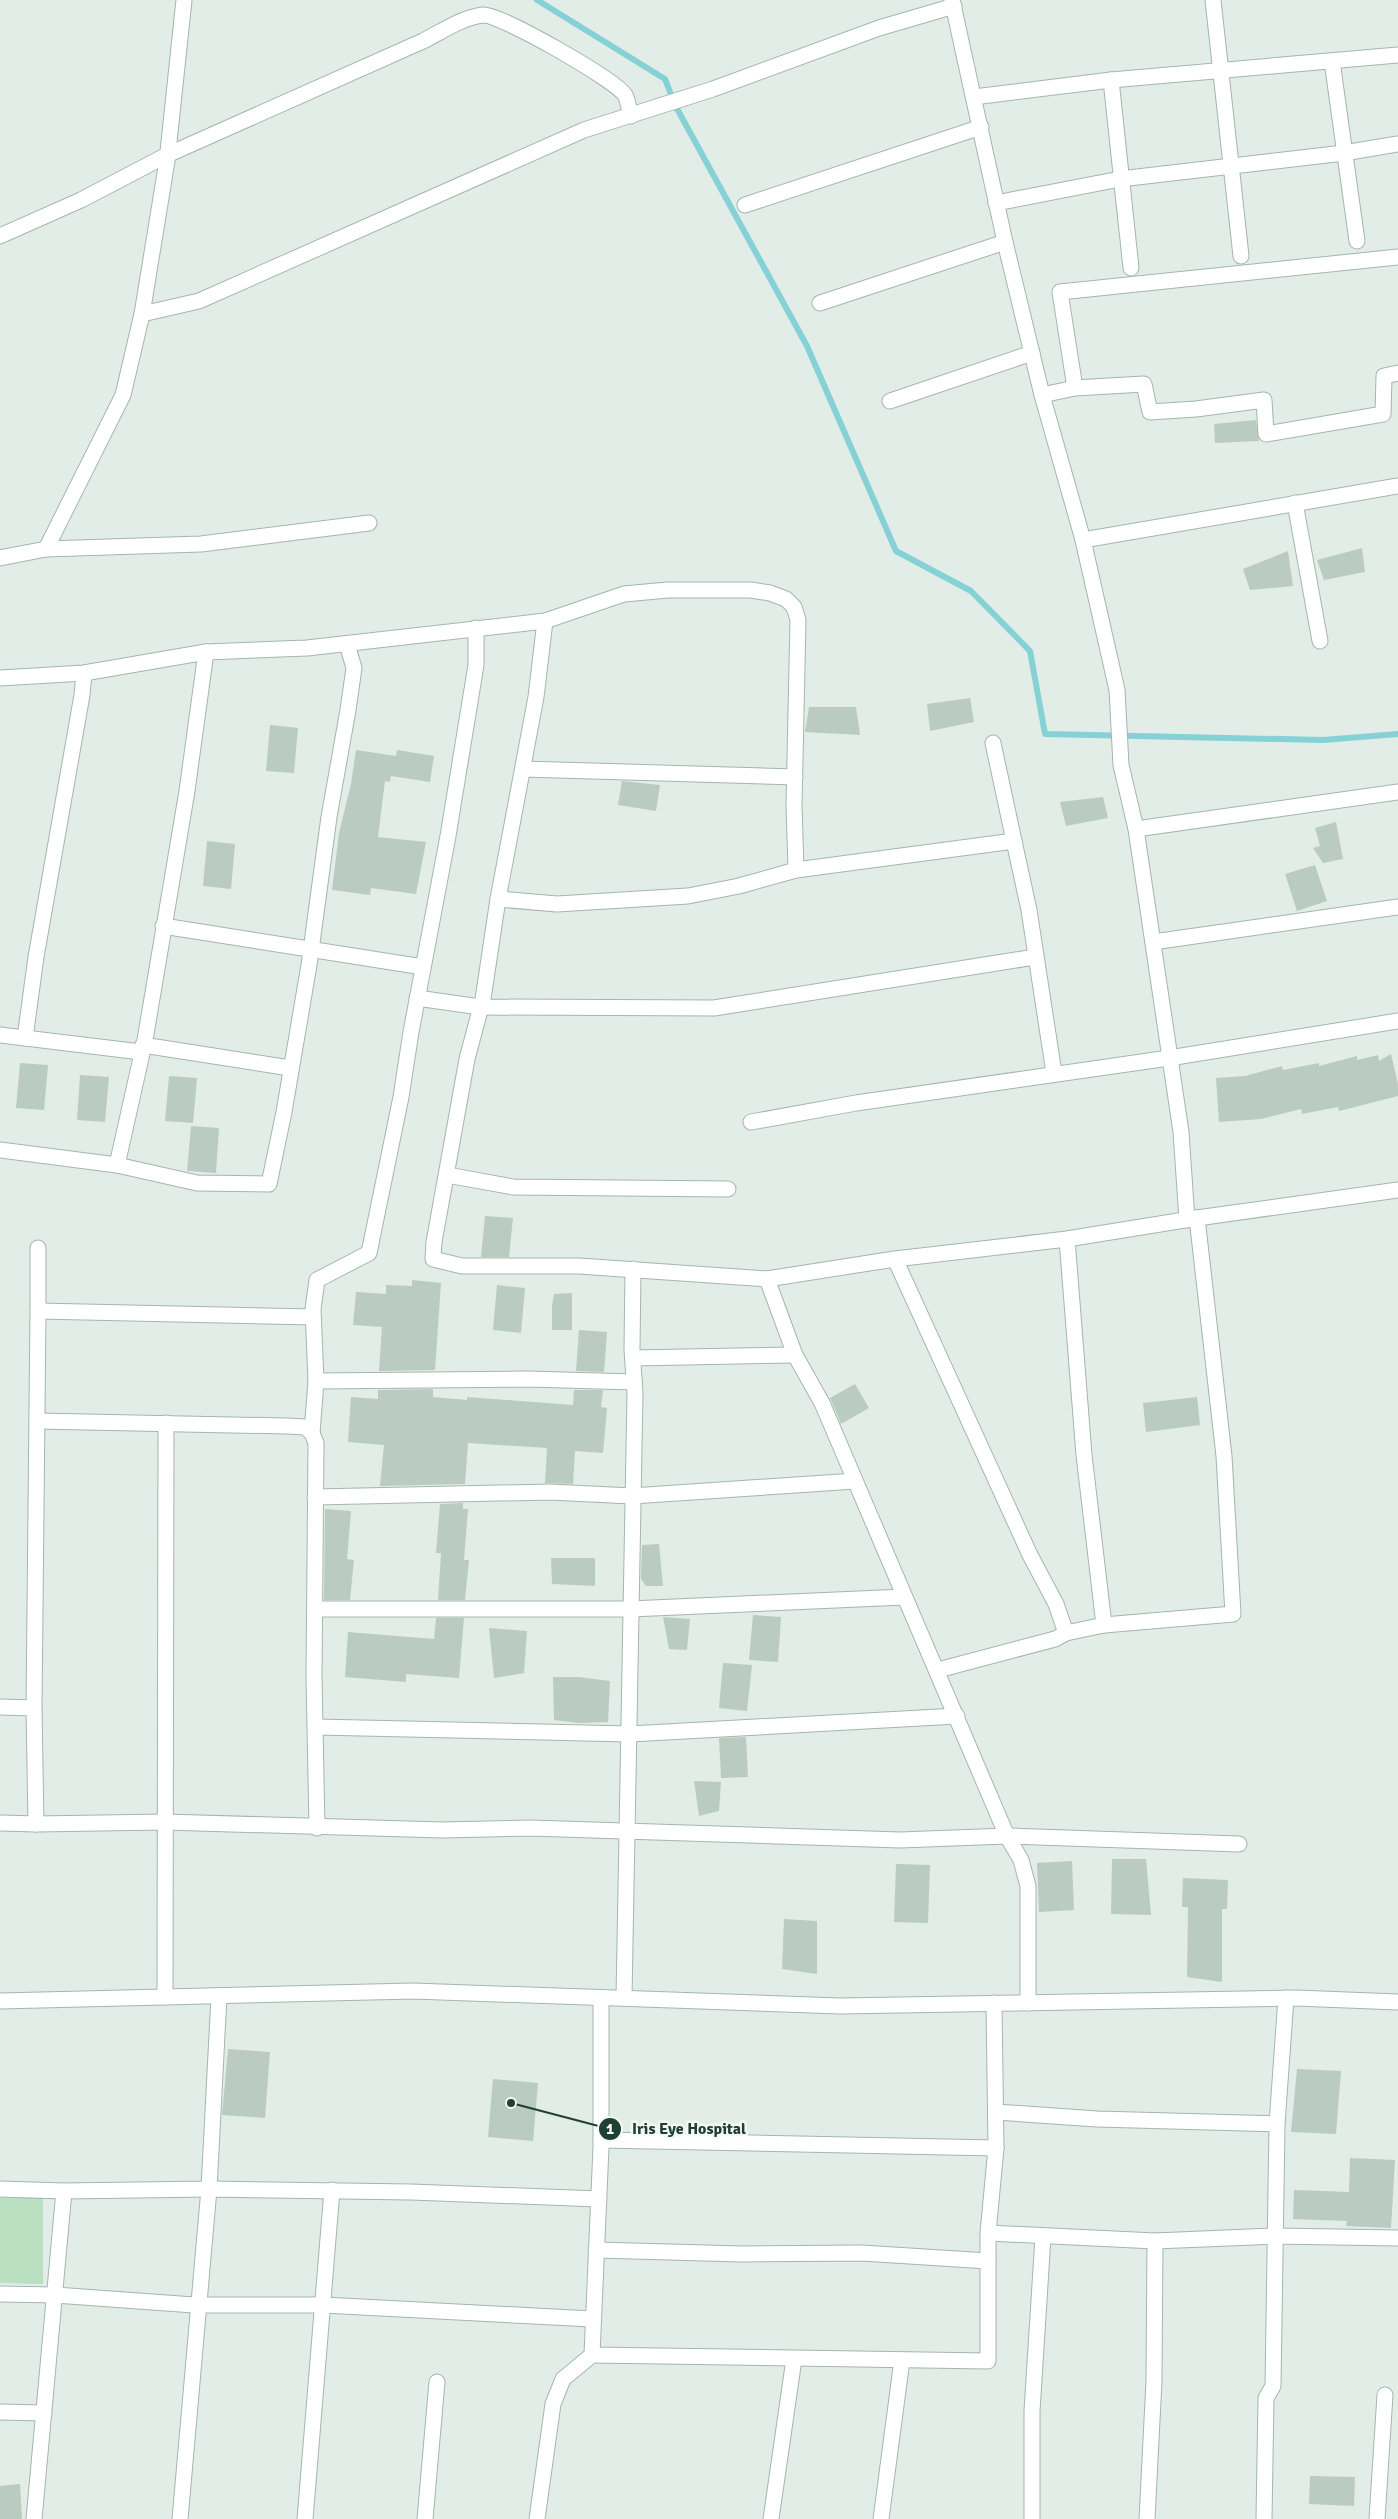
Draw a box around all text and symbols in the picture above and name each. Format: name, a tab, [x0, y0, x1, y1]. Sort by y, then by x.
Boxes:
callout: Iris Eye Hospital	[597, 2113, 756, 2144]
text: Iris Eye Hospital	[632, 2119, 746, 2139]
text: 1	[606, 2120, 614, 2138]

